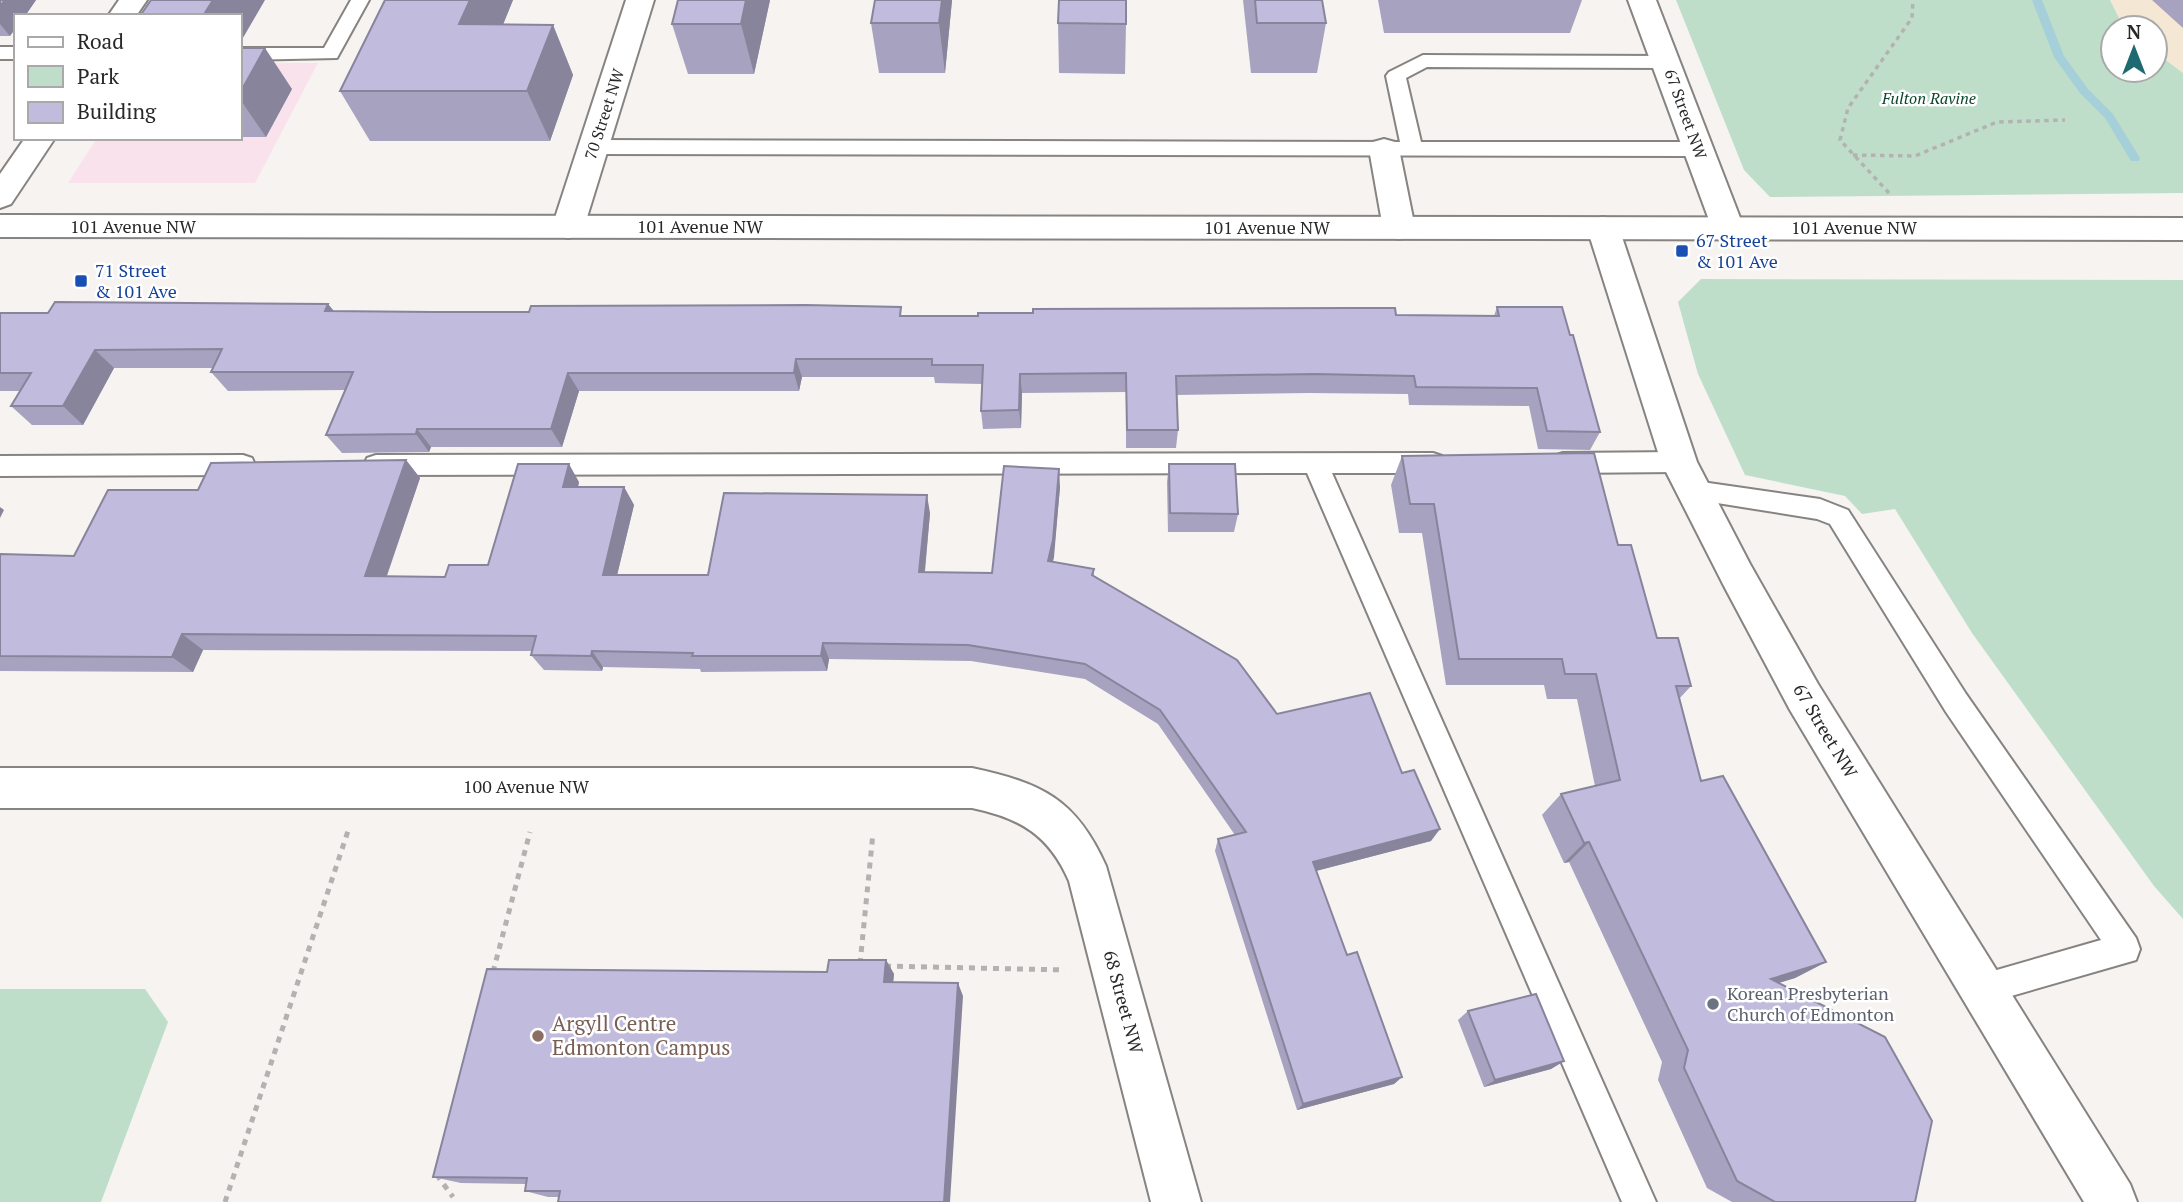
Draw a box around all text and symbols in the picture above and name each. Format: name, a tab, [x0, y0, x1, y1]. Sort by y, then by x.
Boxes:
legend	[14, 14, 242, 140]
north arrow	[2099, 14, 2169, 84]
text: N	[2127, 19, 2142, 44]
text: Road	[77, 27, 124, 55]
text: Park	[77, 62, 119, 90]
street label: 70 Street NW	[579, 66, 629, 162]
street label: 67 Street NW	[1660, 66, 1712, 162]
park label: Fulton Ravine	[1881, 87, 1976, 109]
text: Building	[77, 97, 157, 125]
street label: 101 Avenue NW	[70, 214, 196, 238]
street label: 101 Avenue NW	[637, 214, 763, 238]
street label: 101 Avenue NW	[1204, 215, 1330, 239]
street label: 101 Avenue NW	[1791, 215, 1917, 239]
place label: 67 Street & 101 Ave	[1696, 228, 1778, 273]
marker: 67 Street & 101 Ave	[1674, 243, 1690, 259]
place label: 71 Street & 101 Ave	[95, 258, 177, 303]
marker: 71 Street & 101 Ave	[73, 273, 89, 289]
street label: 67 Street NW	[1788, 679, 1864, 782]
street label: 100 Avenue NW	[463, 774, 589, 798]
street label: 68 Street NW	[1099, 947, 1149, 1056]
place label: Korean Presbyterian Church of Edmonton	[1727, 981, 1894, 1026]
marker: Korean Presbyterian Church of Edmonton	[1705, 996, 1721, 1012]
place label: Argyll Centre Edmonton Campus	[552, 1009, 730, 1061]
marker: Argyll Centre Edmonton Campus	[530, 1028, 546, 1044]

